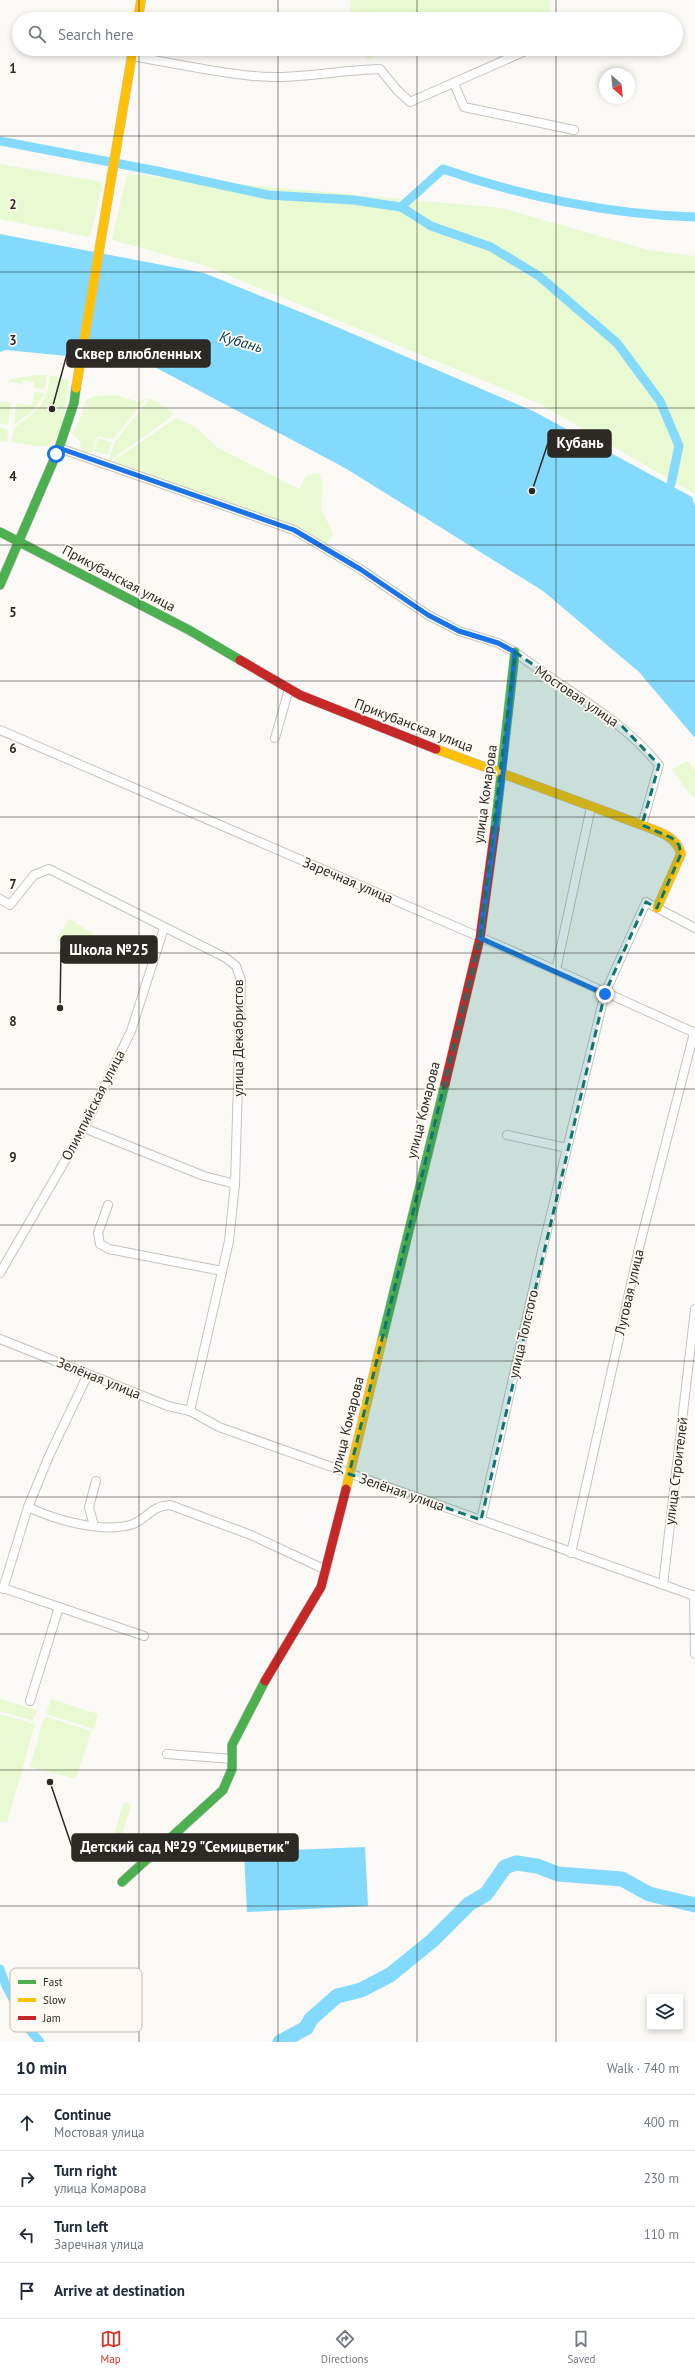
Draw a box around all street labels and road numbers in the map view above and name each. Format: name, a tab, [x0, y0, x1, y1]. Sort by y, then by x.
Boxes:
street label: Прикубанская улица	[59, 541, 179, 615]
street label: Мостовая улица	[532, 661, 622, 731]
street label: Прикубанская улица	[352, 694, 476, 756]
street label: улица Комарова	[469, 743, 501, 845]
street label: Заречная улица	[300, 853, 396, 907]
street label: улица Декабристов	[229, 979, 247, 1097]
street label: Олимпийская улица	[57, 1047, 129, 1163]
street label: улица Комарова	[402, 1060, 444, 1160]
street label: Луговая улица	[610, 1247, 648, 1338]
street label: улица Толстого	[504, 1288, 542, 1380]
street label: Зелёная улица	[54, 1353, 144, 1403]
street label: улица Комарова	[326, 1375, 368, 1475]
street label: улица Строителей	[660, 1416, 692, 1526]
street label: Зелёная улица	[357, 1469, 447, 1515]

